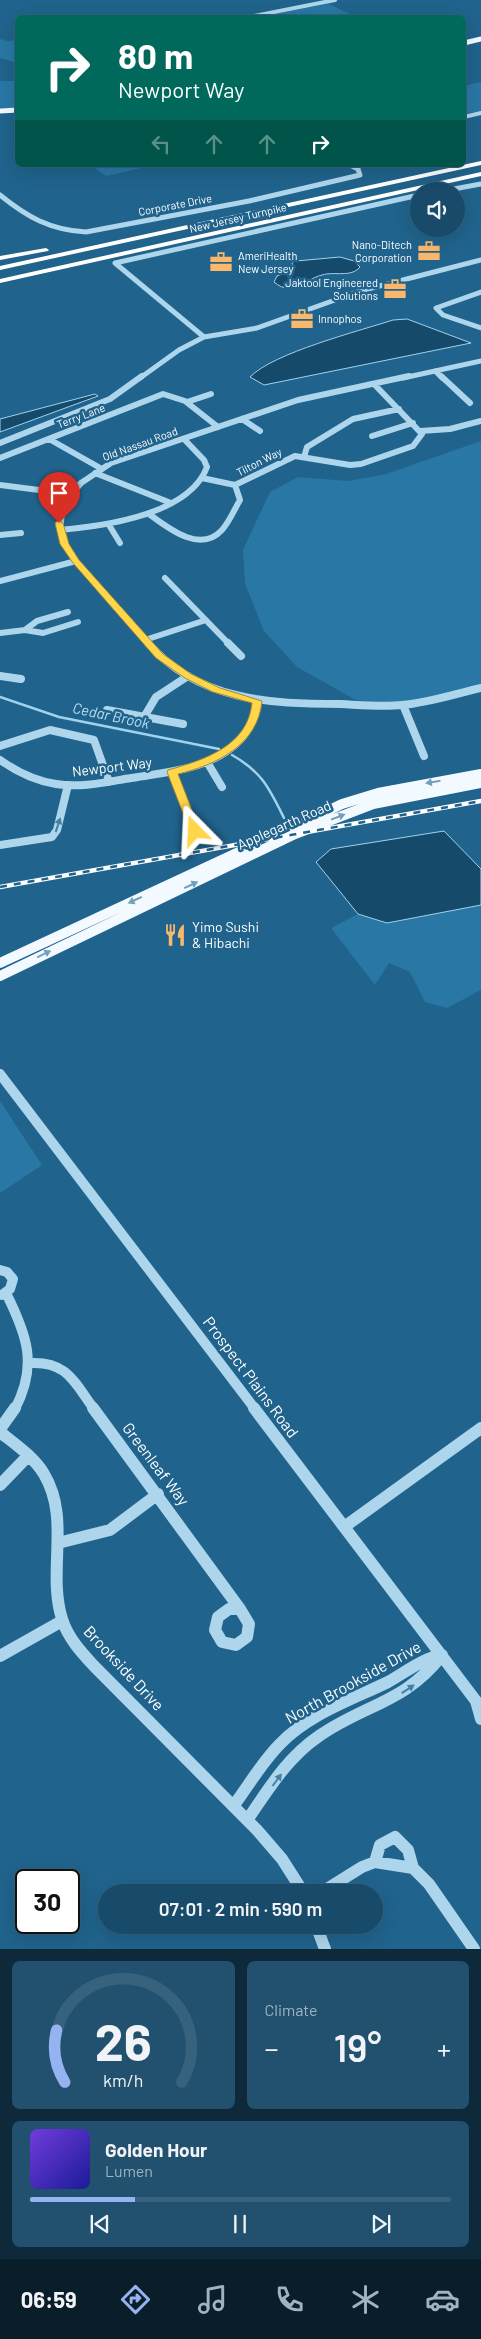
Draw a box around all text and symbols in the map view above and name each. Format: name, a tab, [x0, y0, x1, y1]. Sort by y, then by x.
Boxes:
text: 80 m	[118, 34, 193, 76]
icon: right	[35, 35, 100, 100]
text: Newport Way	[118, 76, 244, 102]
icon: left	[147, 130, 175, 158]
icon: ahead	[200, 130, 228, 158]
icon: ahead	[253, 130, 281, 158]
icon: right	[306, 130, 334, 158]
map controls	[410, 182, 465, 237]
button: sound	[410, 182, 465, 237]
street label: Corporate Drive	[137, 191, 213, 218]
street label: New Jersey Turnpike	[188, 200, 288, 235]
place label: Nano-Ditech Corporation	[352, 238, 412, 264]
office icon: Nano-Ditech Corporation	[416, 238, 442, 264]
office icon: AmeriHealth New Jersey	[208, 249, 234, 275]
place label: AmeriHealth New Jersey	[238, 249, 298, 275]
place label: Jaktool Engineered Solutions	[285, 276, 378, 302]
office icon: Jaktool Engineered Solutions	[382, 276, 408, 302]
office icon: Innophos	[289, 306, 315, 332]
place label: Innophos	[318, 312, 362, 325]
street label: Terry Lane	[55, 400, 107, 431]
street label: Old Nassau Road	[100, 424, 179, 463]
street label: Tilton Way	[234, 445, 284, 479]
pin	[38, 472, 80, 523]
icon: arrive	[45, 479, 73, 507]
water label: Cedar Brook	[71, 698, 152, 732]
street label: Newport Way	[71, 753, 153, 780]
one-way arrow	[425, 778, 441, 786]
street label: Applegarth Road	[234, 796, 333, 853]
position arrow	[168, 804, 220, 856]
one-way arrow	[331, 813, 346, 821]
one-way arrow	[54, 817, 62, 832]
one-way arrow	[184, 880, 198, 888]
one-way arrow	[128, 896, 142, 904]
place label: Yimo Sushi & Hibachi	[192, 918, 259, 951]
restaurant icon: Yimo Sushi & Hibachi	[162, 922, 188, 948]
one-way arrow	[37, 950, 51, 958]
street label: Prospect Plains Road	[200, 1312, 303, 1441]
street label: Greenleaf Way	[119, 1418, 194, 1509]
street label: Brookside Drive	[80, 1621, 169, 1714]
street label: North Brookside Drive	[282, 1636, 424, 1727]
one-way arrow	[402, 1684, 415, 1694]
one-way arrow	[272, 1773, 282, 1787]
speed limit sign: 30	[15, 1869, 80, 1934]
text: 07:01 · 2 min · 590 m	[159, 1897, 322, 1920]
text: Climate	[265, 2000, 317, 2019]
text: 26	[95, 2009, 152, 2071]
text: 19°	[334, 2024, 382, 2070]
text: −	[265, 2031, 279, 2065]
text: +	[437, 2031, 451, 2065]
text: km/h	[103, 2069, 143, 2091]
text: Golden Hour	[105, 2138, 207, 2161]
text: Lumen	[105, 2161, 153, 2180]
icon: previous	[86, 2210, 114, 2238]
icon: pause	[226, 2210, 254, 2238]
icon: next	[367, 2210, 395, 2238]
icon: directions	[118, 2282, 153, 2317]
icon: music	[195, 2282, 230, 2317]
icon: phone	[272, 2282, 307, 2317]
icon: climate	[348, 2282, 383, 2317]
icon: car	[425, 2282, 460, 2317]
text: 06:59	[21, 2286, 77, 2312]

